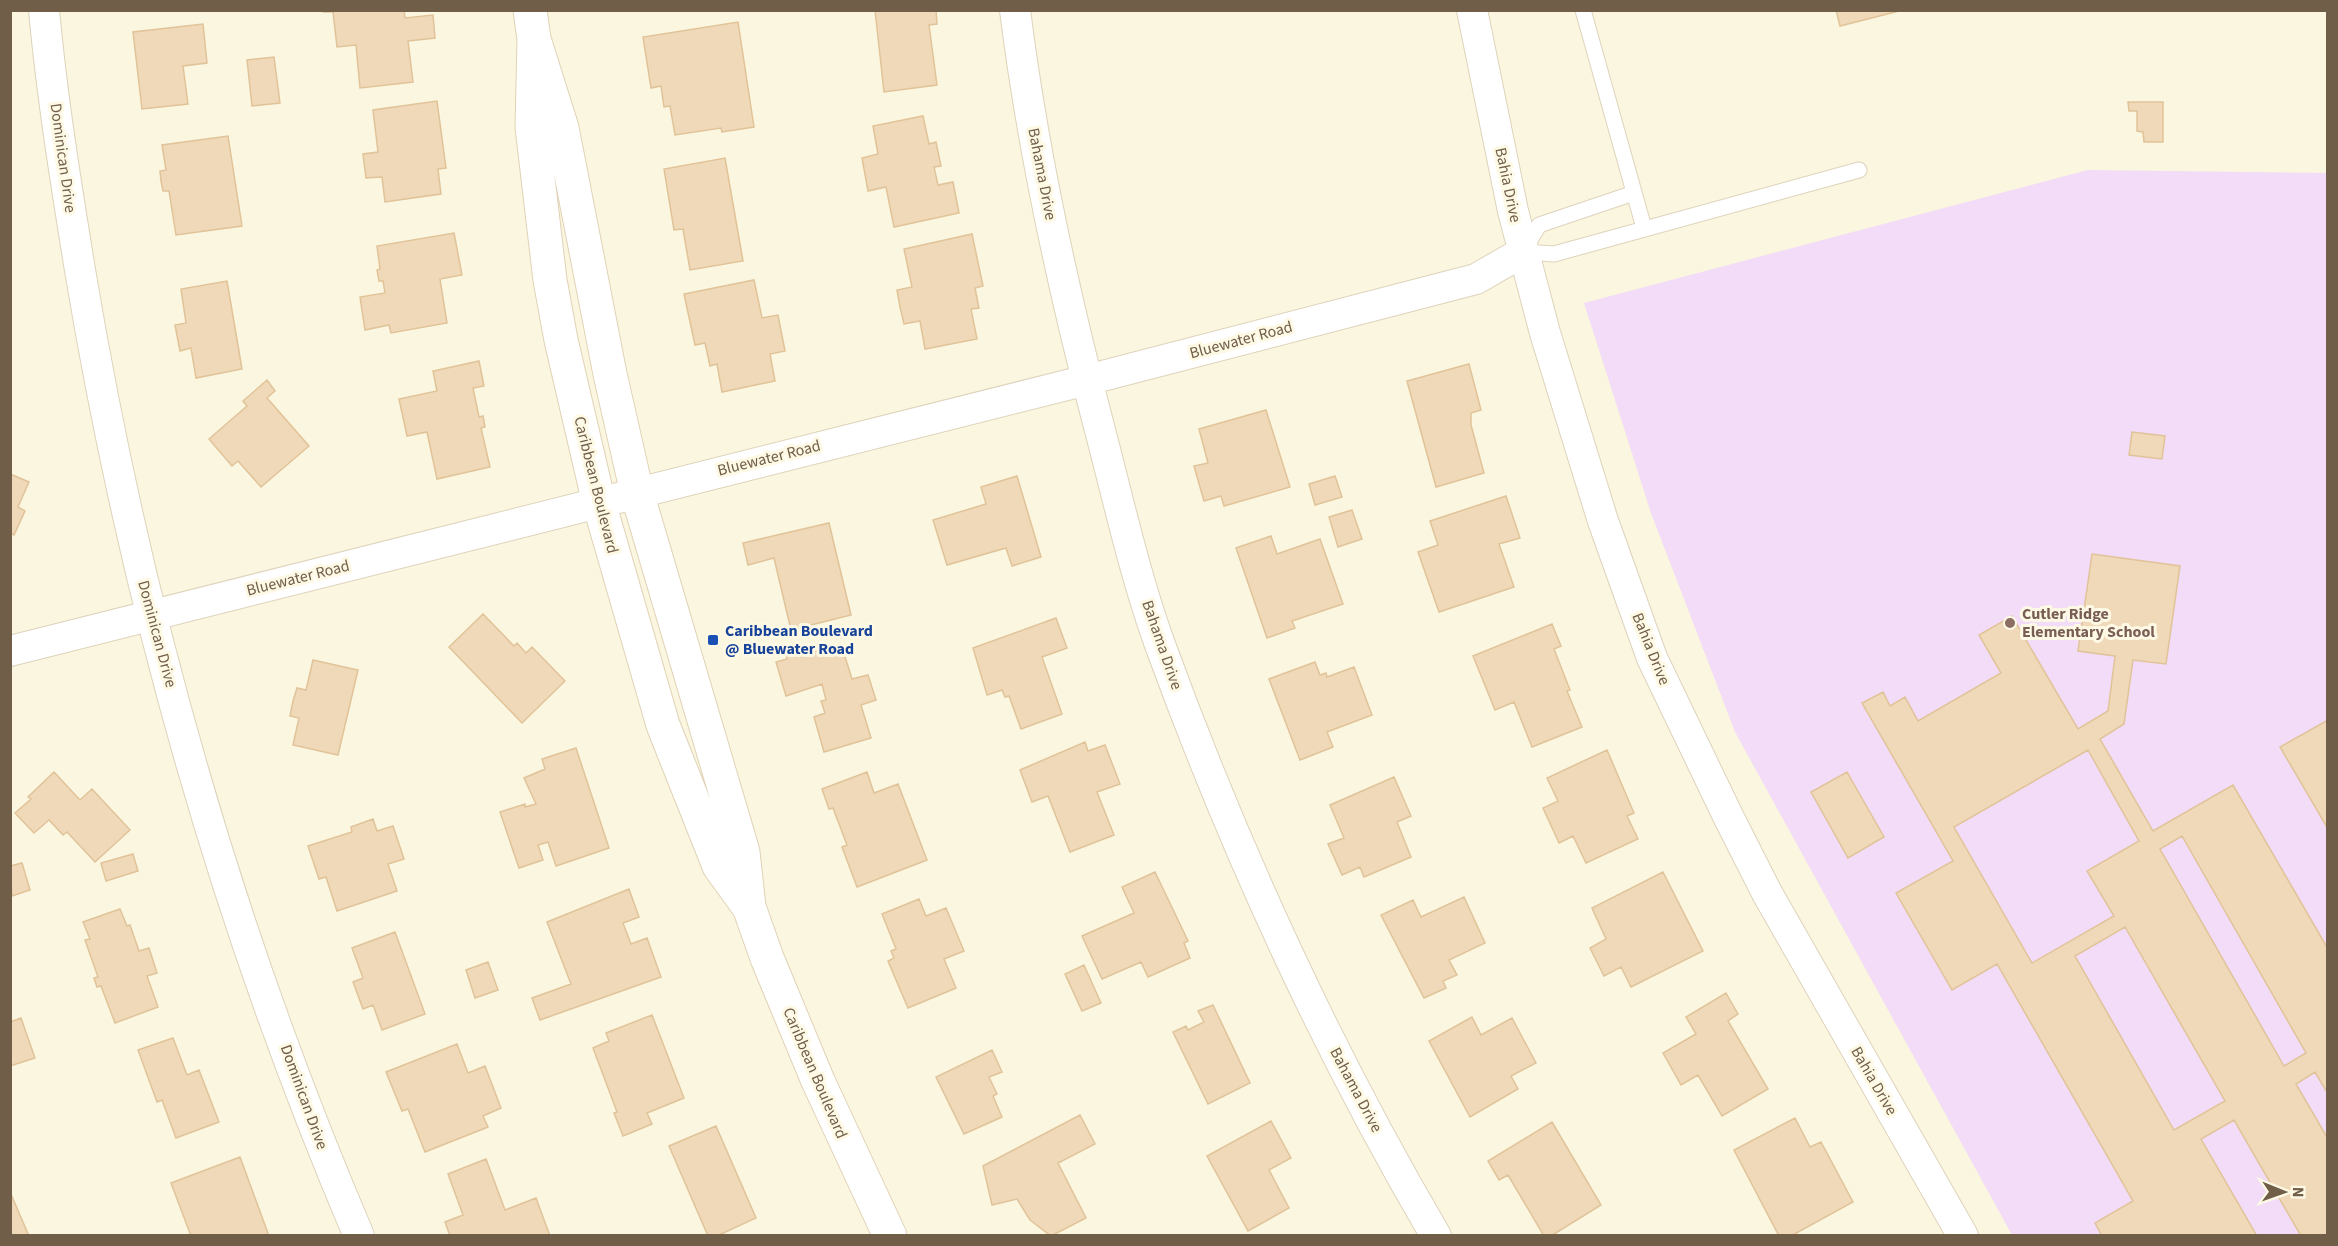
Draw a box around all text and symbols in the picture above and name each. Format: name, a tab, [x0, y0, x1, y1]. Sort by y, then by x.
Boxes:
street label: Dominican Drive	[44, 102, 82, 214]
street label: Bahama Drive	[1022, 126, 1062, 222]
street label: Bahia Drive	[1489, 146, 1527, 225]
street label: Bluewater Road	[1187, 316, 1295, 364]
street label: Caribbean Boulevard	[568, 414, 624, 556]
street label: Bluewater Road	[715, 435, 823, 481]
street label: Bluewater Road	[244, 555, 352, 601]
street label: Dominican Drive	[132, 578, 182, 690]
street label: Bahama Drive	[1136, 597, 1188, 693]
place label: Cutler Ridge Elementary School	[2022, 603, 2155, 643]
street label: Bahia Drive	[1627, 610, 1675, 688]
marker: Cutler Ridge Elementary School	[2003, 616, 2017, 630]
place label: Caribbean Boulevard @ Bluewater Road	[725, 620, 873, 660]
marker: Caribbean Boulevard @ Bluewater Road	[706, 633, 720, 647]
street label: Caribbean Boulevard	[777, 1004, 853, 1142]
street label: Dominican Drive	[275, 1041, 333, 1153]
street label: Bahia Drive	[1845, 1043, 1903, 1119]
street label: Bahama Drive	[1324, 1044, 1388, 1136]
north arrow	[2254, 1162, 2314, 1222]
text: N	[2287, 1187, 2309, 1198]

